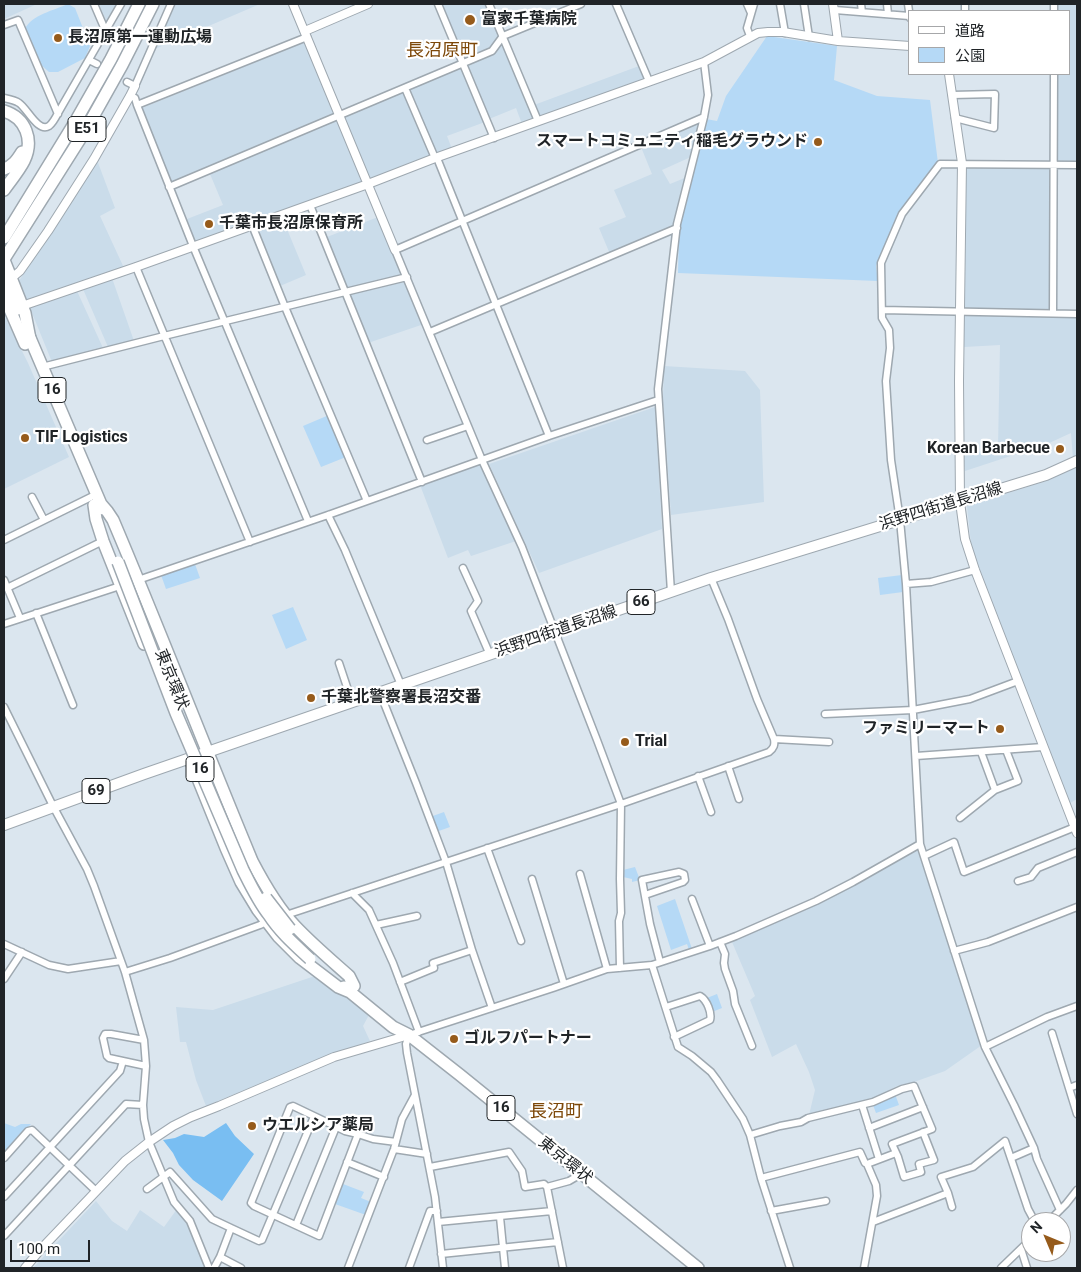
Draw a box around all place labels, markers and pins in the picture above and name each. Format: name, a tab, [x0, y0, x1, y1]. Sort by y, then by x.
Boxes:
place label: 富家千葉病院	[481, 10, 577, 30]
marker: 富家千葉病院	[463, 13, 477, 27]
place label: 長沼原第一運動広場	[68, 28, 212, 48]
marker: 長沼原第一運動広場	[52, 32, 64, 44]
place label: スマートコミュニティ稲毛グラウンド	[536, 132, 808, 152]
marker: スマートコミュニティ稲毛グラウンド	[812, 136, 824, 148]
place label: 千葉市長沼原保育所	[219, 214, 363, 234]
marker: 千葉市長沼原保育所	[203, 218, 215, 230]
place label: TIF Logistics	[35, 428, 128, 448]
marker: TIF Logistics	[19, 432, 31, 444]
place label: Korean Barbecue	[927, 439, 1050, 459]
marker: Korean Barbecue	[1054, 443, 1066, 455]
place label: 千葉北警察署長沼交番	[321, 688, 481, 708]
marker: 千葉北警察署長沼交番	[305, 692, 317, 704]
place label: ファミリーマート	[862, 719, 990, 739]
marker: ファミリーマート	[994, 723, 1006, 735]
place label: Trial	[635, 732, 667, 752]
marker: Trial	[619, 736, 631, 748]
place label: ゴルフパートナー	[464, 1029, 592, 1049]
marker: ゴルフパートナー	[448, 1033, 460, 1045]
place label: ウエルシア薬局	[262, 1116, 374, 1136]
marker: ウエルシア薬局	[246, 1120, 258, 1132]

